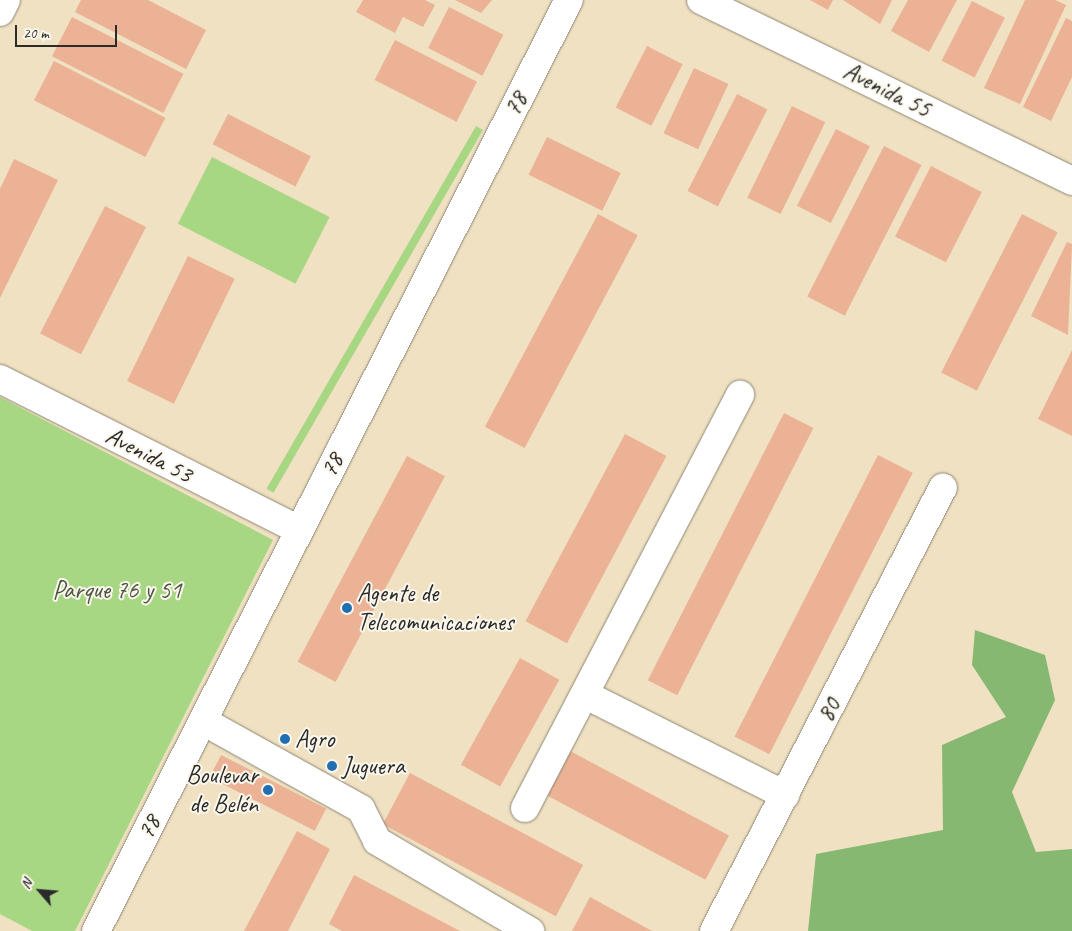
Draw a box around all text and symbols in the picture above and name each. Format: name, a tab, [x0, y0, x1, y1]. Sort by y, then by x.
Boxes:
scale bar	[18, 15, 120, 47]
text: 20 m	[23, 24, 49, 43]
street label: Avenida 55	[838, 56, 936, 124]
street label: 78	[498, 87, 534, 121]
street label: Avenida 53	[101, 420, 197, 490]
street label: 78	[314, 448, 350, 482]
park label: Parque 76 y 51	[53, 575, 181, 605]
place label: Agente de Telecomunicaciones	[357, 579, 513, 638]
marker: Agente de Telecomunicaciones	[341, 602, 353, 614]
street label: 80	[811, 693, 847, 727]
place label: Agro	[295, 724, 334, 754]
marker: Agro	[279, 733, 291, 745]
place label: Juguera	[342, 751, 405, 781]
marker: Juguera	[326, 760, 338, 772]
place label: Boulevar de Belén	[186, 761, 258, 820]
marker: Boulevar de Belén	[262, 784, 274, 796]
street label: 78	[131, 810, 167, 844]
north arrow	[15, 866, 65, 916]
text: N	[17, 876, 36, 892]

